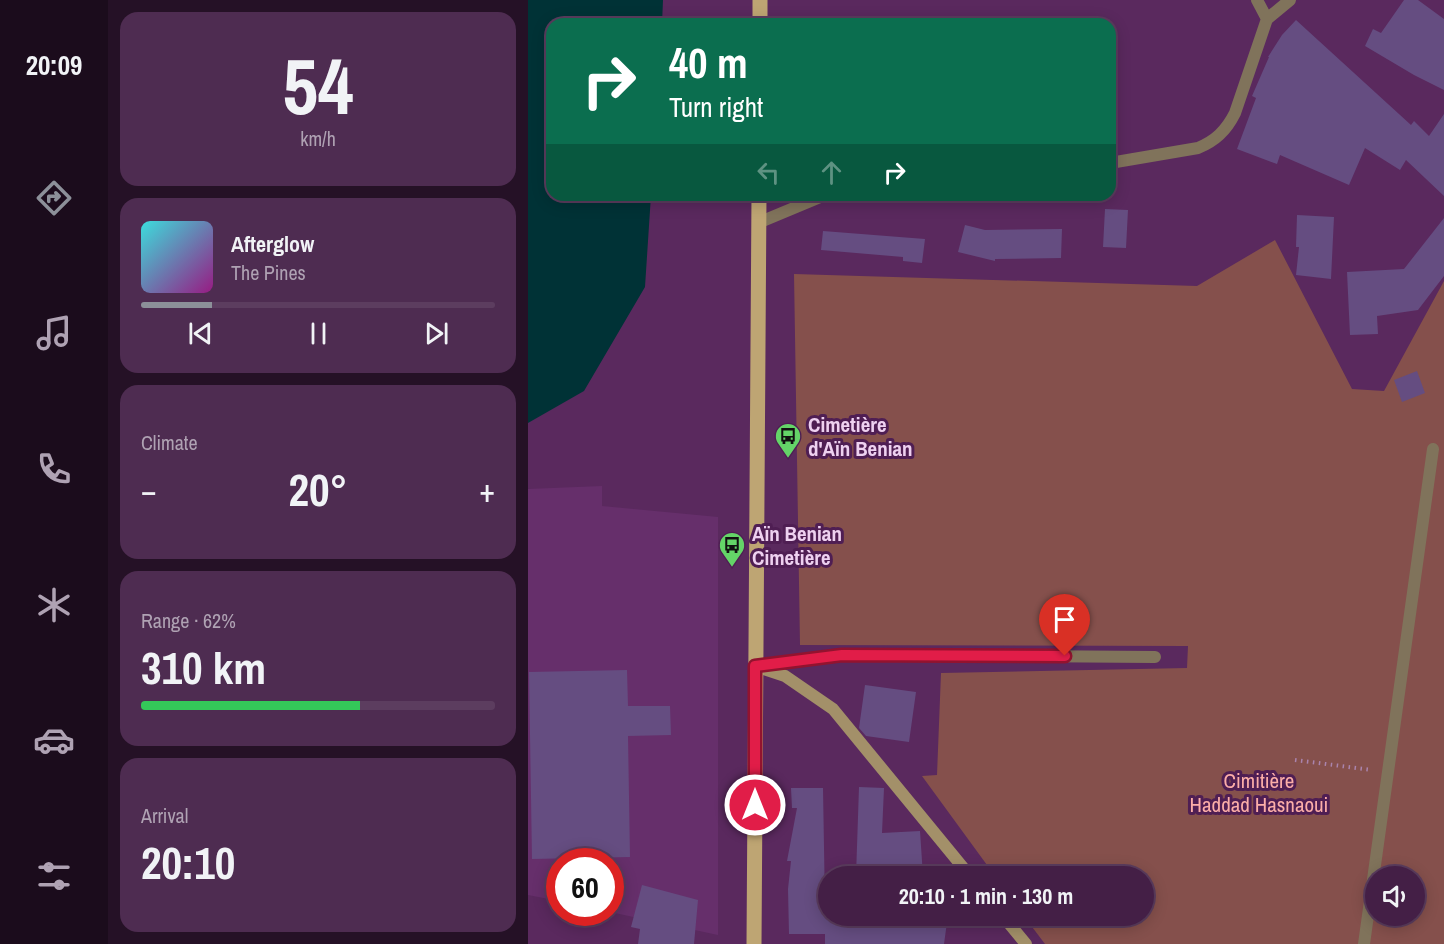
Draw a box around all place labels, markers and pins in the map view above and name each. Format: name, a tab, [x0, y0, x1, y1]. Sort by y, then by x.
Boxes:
place label: Cimetière d'Aïn Benian	[808, 410, 913, 463]
bus stop icon: Cimetière d'Aïn Benian	[773, 421, 803, 459]
place label: Aïn Benian Cimetière	[752, 519, 842, 572]
bus stop icon: Aïn Benian Cimetière	[717, 530, 747, 568]
pin	[1039, 594, 1090, 656]

